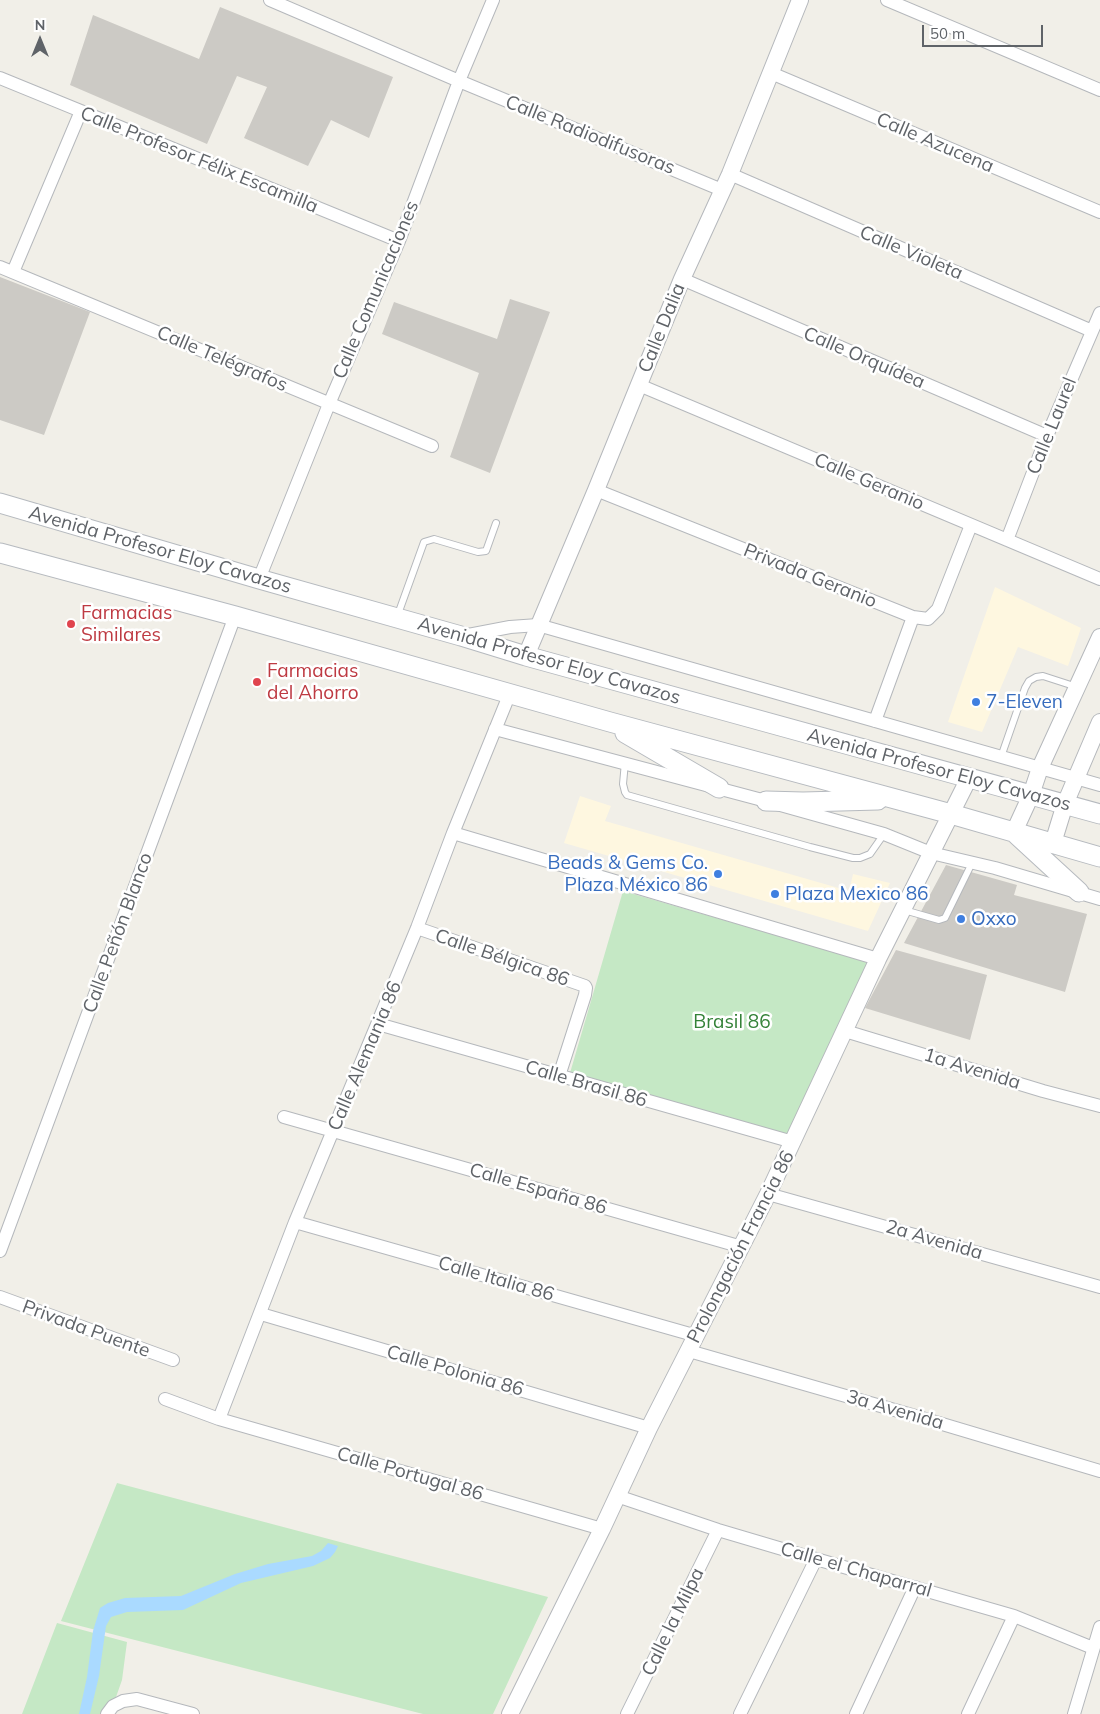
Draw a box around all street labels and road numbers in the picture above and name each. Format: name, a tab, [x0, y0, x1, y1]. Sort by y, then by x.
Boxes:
street label: Calle Radiodifusoras	[502, 91, 678, 179]
street label: Calle Profesor Félix Escamilla	[77, 102, 321, 218]
street label: Calle Azucena	[873, 108, 997, 178]
street label: Calle Comunicaciones	[328, 197, 424, 383]
street label: Calle Violeta	[856, 221, 966, 285]
street label: Calle Dalia	[634, 280, 690, 376]
street label: Calle Telégrafos	[153, 321, 291, 397]
street label: Calle Orquídea	[800, 322, 928, 394]
street label: Calle Laurel	[1022, 374, 1082, 478]
street label: Calle Geranio	[811, 449, 927, 515]
street label: Avenida Profesor Eloy Cavazos	[26, 502, 294, 598]
street label: Privada Geranio	[740, 539, 880, 613]
street label: Avenida Profesor Eloy Cavazos	[415, 613, 683, 709]
street label: Avenida Profesor Eloy Cavazos	[805, 724, 1073, 816]
street label: Calle Peñón Blanco	[78, 850, 158, 1016]
street label: Calle Bélgica 86	[432, 924, 572, 992]
street label: Calle Alemania 86	[323, 978, 407, 1134]
street label: 1a Avenida	[921, 1043, 1023, 1095]
street label: Calle Brasil 86	[522, 1056, 650, 1112]
street label: Prolongación Francia 86	[683, 1147, 799, 1347]
street label: Calle España 86	[467, 1158, 609, 1220]
street label: 2a Avenida	[883, 1215, 985, 1265]
street label: Calle Italia 86	[435, 1252, 557, 1306]
street label: Privada Puente	[19, 1295, 153, 1363]
street label: Calle Polonia 86	[384, 1341, 526, 1401]
street label: 3a Avenida	[844, 1385, 946, 1435]
street label: Calle Portugal 86	[334, 1442, 486, 1506]
street label: Calle el Chaparral	[778, 1538, 934, 1602]
street label: Calle la Milpa	[637, 1564, 709, 1680]

